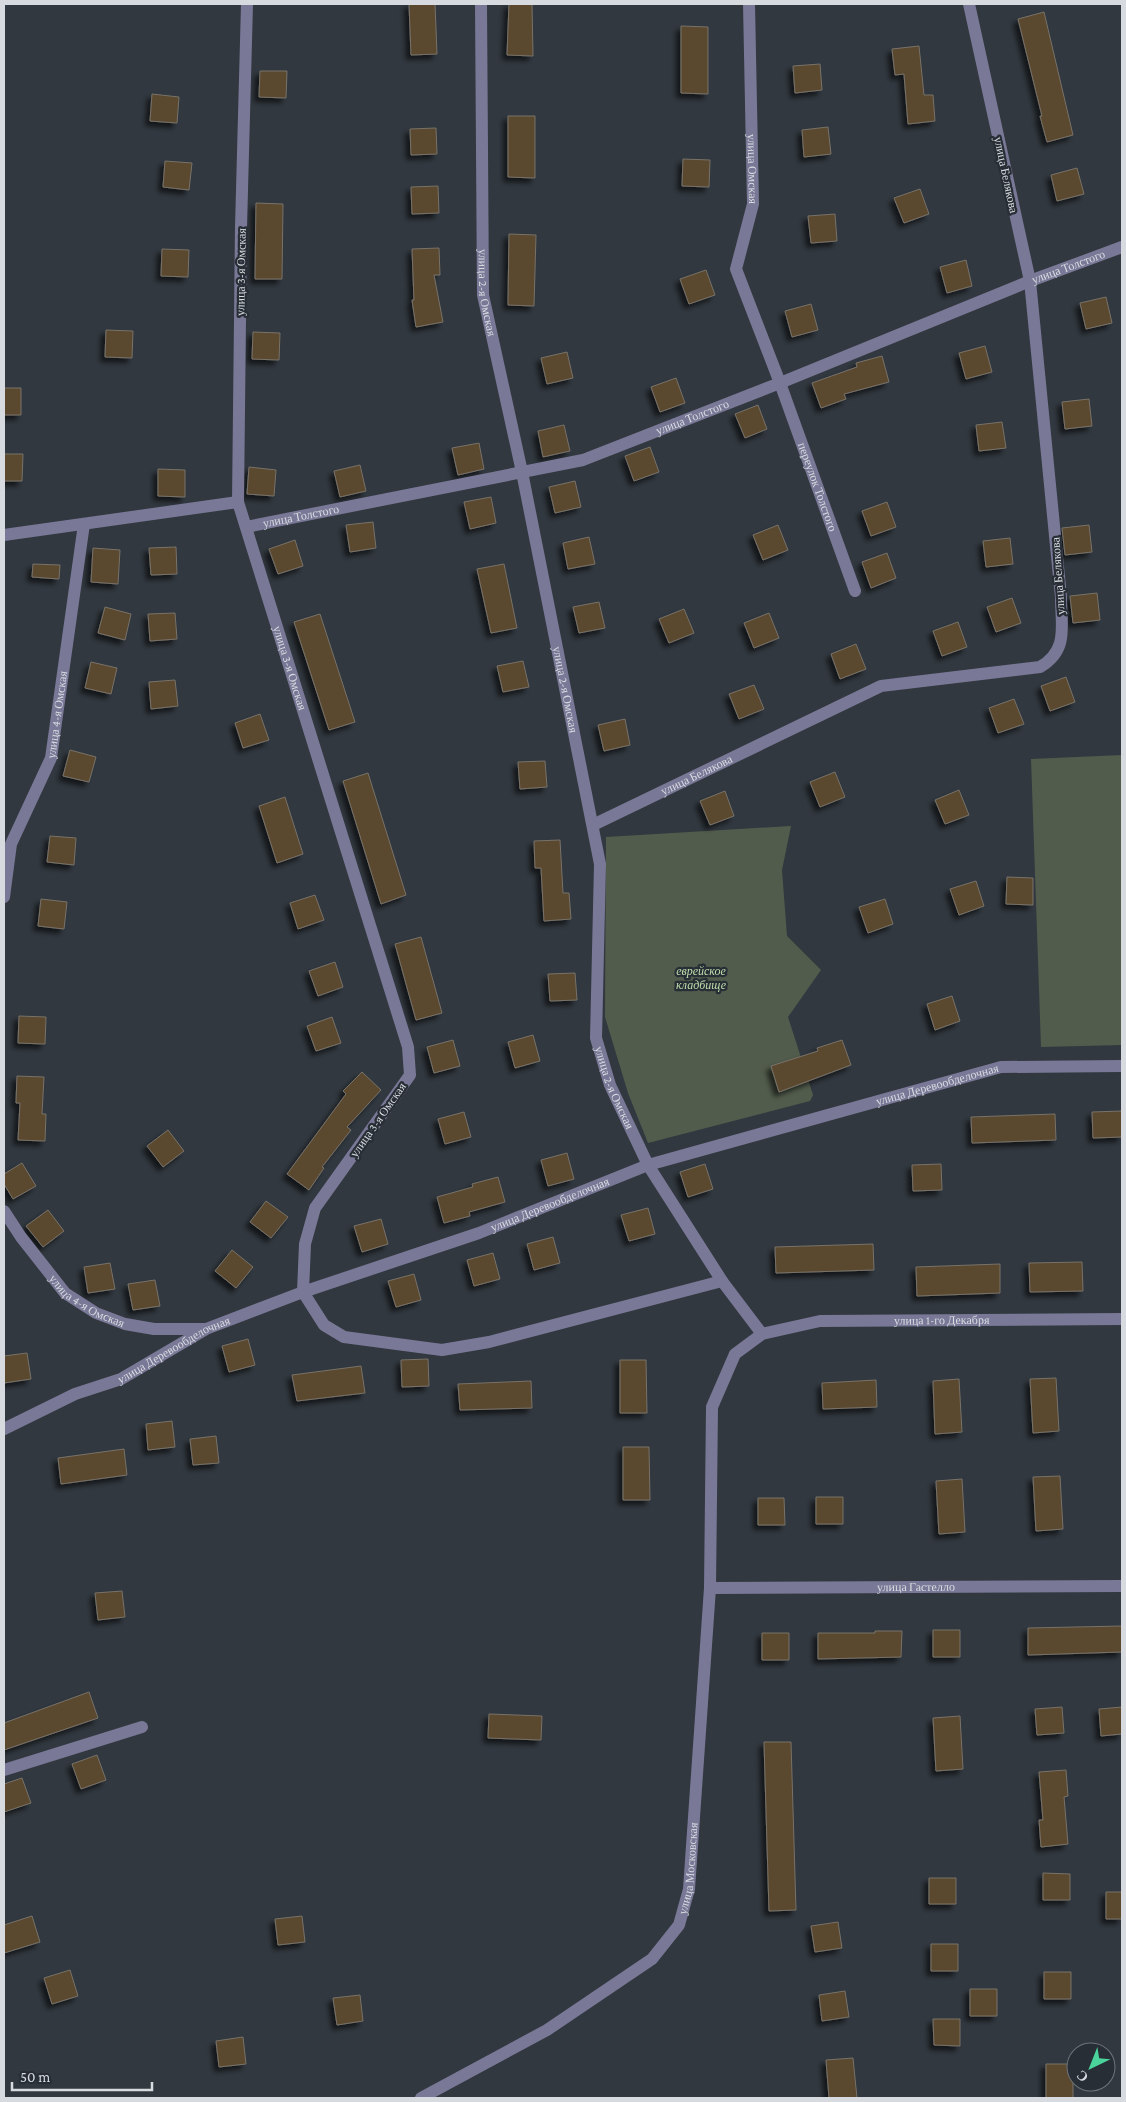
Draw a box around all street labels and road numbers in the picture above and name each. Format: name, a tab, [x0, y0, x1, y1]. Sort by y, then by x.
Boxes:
street label: улица Омская	[745, 134, 760, 205]
street label: улица Белякова	[991, 136, 1021, 215]
street label: улица 3-я Омская	[233, 228, 249, 316]
street label: улица Толстого	[1030, 247, 1107, 287]
street label: улица 2-я Омская	[476, 249, 499, 338]
street label: улица Толстого	[654, 397, 731, 438]
street label: переулок Толстого	[795, 441, 840, 533]
street label: улица Толстого	[262, 502, 340, 530]
street label: улица Белякова	[1048, 536, 1068, 615]
street label: улица 3-я Омская	[270, 624, 310, 712]
street label: улица 2-я Омская	[550, 645, 581, 734]
street label: улица 4-я Омская	[44, 670, 70, 759]
street label: улица Белякова	[659, 752, 735, 798]
street label: улица 2-я Омская	[592, 1045, 637, 1132]
street label: улица Деревообделочная	[874, 1061, 1001, 1108]
street label: улица 3-я Омская	[347, 1080, 409, 1160]
street label: улица Деревообделочная	[488, 1174, 612, 1235]
street label: улица 4-я Омская	[46, 1272, 127, 1330]
street label: улица Деревообделочная	[116, 1313, 233, 1387]
street label: улица 1-го Декабря	[894, 1313, 990, 1328]
street label: улица Гастелло	[877, 1580, 955, 1594]
street label: улица Московская	[675, 1822, 701, 1916]

